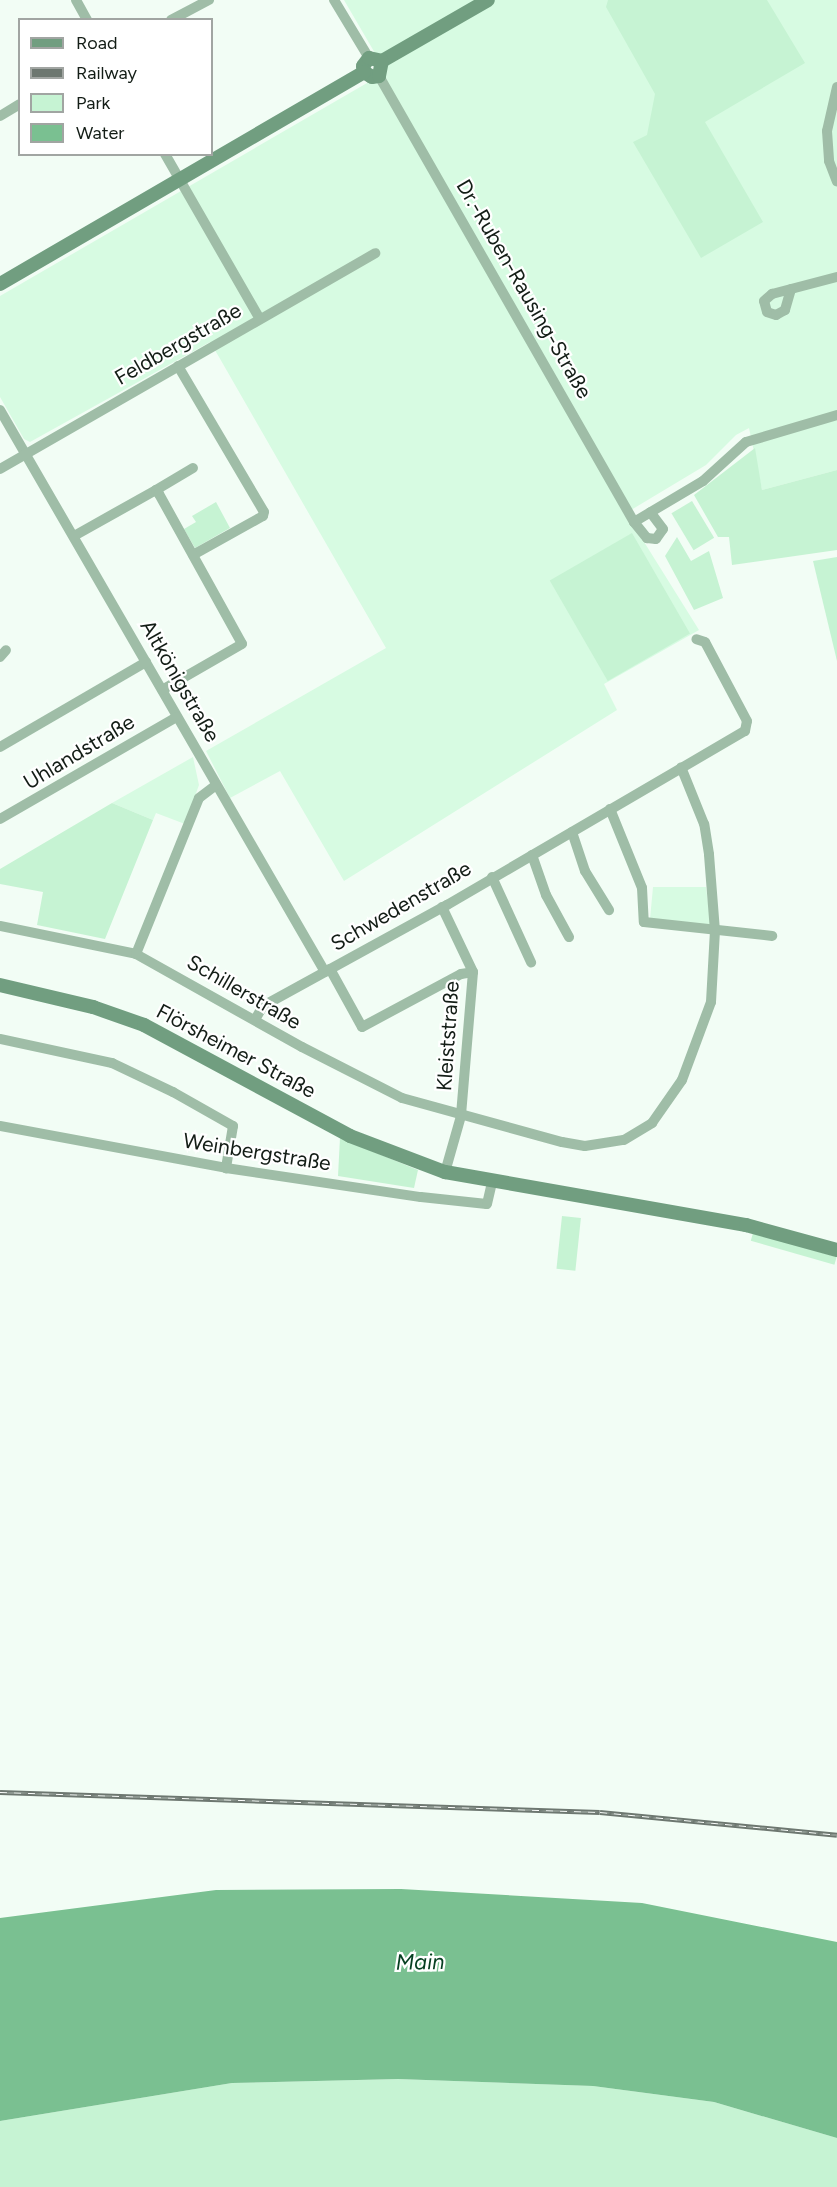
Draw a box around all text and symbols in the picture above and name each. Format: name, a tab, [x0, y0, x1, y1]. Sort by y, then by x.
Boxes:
legend	[18, 18, 213, 156]
text: Road	[76, 32, 117, 54]
text: Railway	[76, 62, 137, 84]
text: Park	[76, 92, 110, 114]
text: Water	[76, 122, 124, 144]
street label: Dr.-Ruben-Rausing-Straße	[451, 175, 597, 403]
street label: Feldbergstraße	[110, 298, 246, 390]
street label: Altkönigstraße	[135, 616, 225, 746]
street label: Uhlandstraße	[19, 709, 139, 795]
street label: Schwedenstraße	[326, 856, 476, 956]
street label: Schillerstraße	[182, 949, 306, 1035]
street label: Kleiststraße	[432, 980, 464, 1092]
street label: Flörsheimer Straße	[152, 998, 320, 1104]
street label: Weinbergstraße	[181, 1128, 333, 1176]
water label: Main	[395, 1948, 445, 1976]

